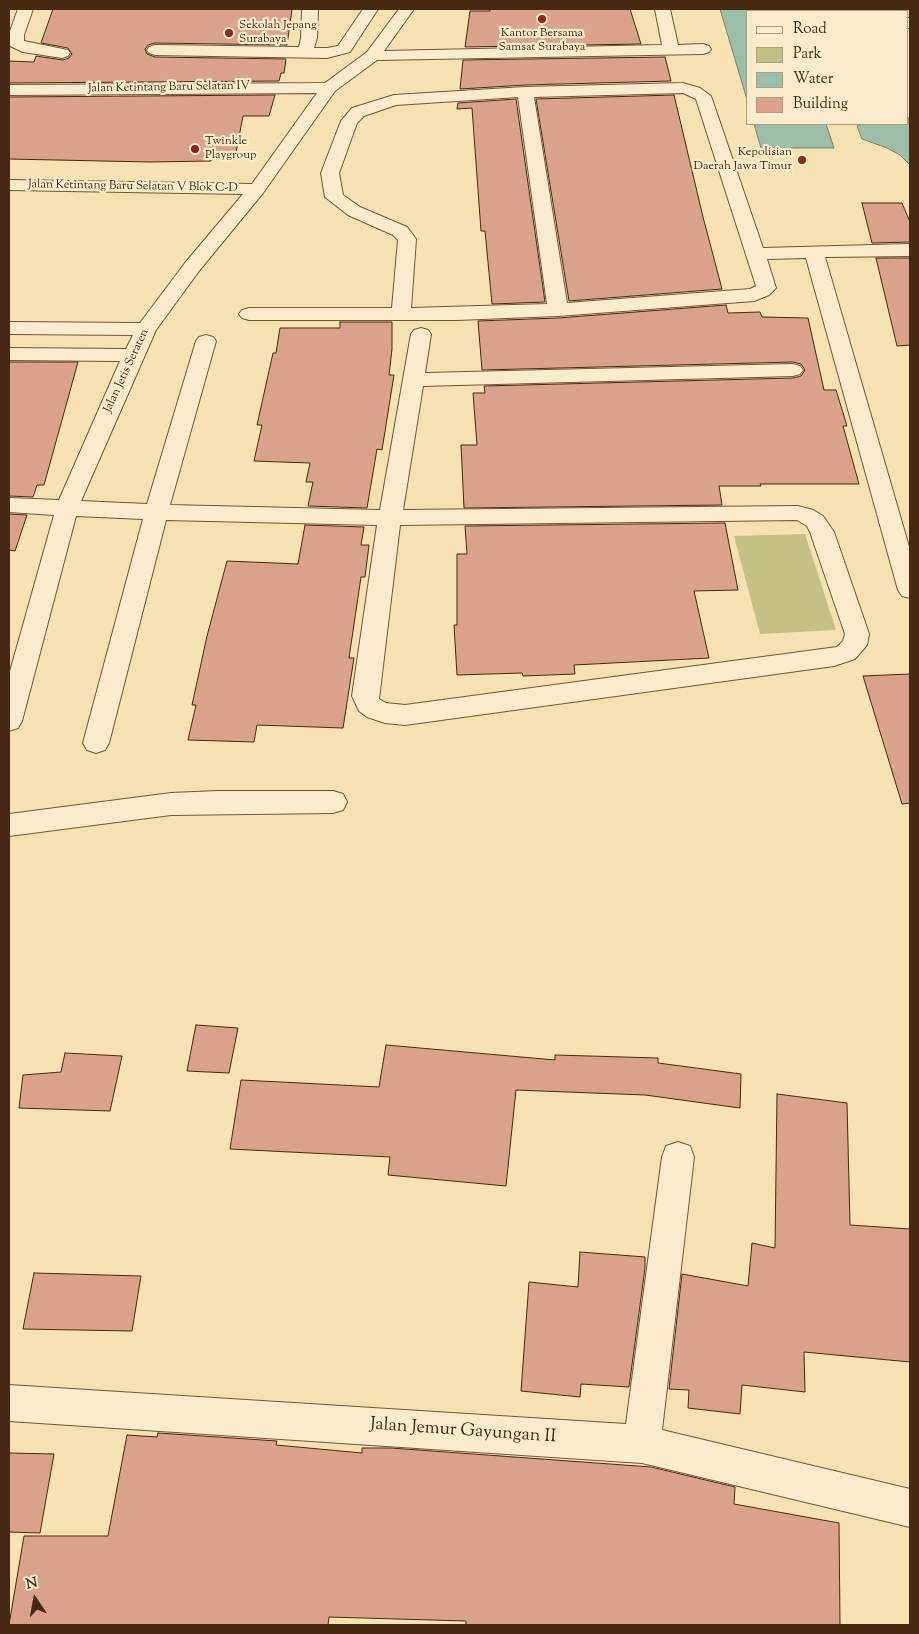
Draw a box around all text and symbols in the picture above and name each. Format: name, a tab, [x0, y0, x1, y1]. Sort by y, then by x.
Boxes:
legend	[746, 10, 909, 125]
marker: Kantor Bersama Samsat Surabaya	[536, 13, 548, 25]
place label: Sekolah Jepang Surabaya	[239, 19, 317, 47]
text: Road	[793, 19, 827, 40]
marker: Sekolah Jepang Surabaya	[223, 27, 235, 39]
place label: Kantor Bersama Samsat Surabaya	[499, 27, 585, 55]
text: Park	[793, 44, 822, 65]
text: Water	[793, 69, 833, 90]
street label: Jalan Ketintang Baru Selatan IV	[88, 79, 250, 97]
text: Building	[793, 94, 848, 115]
place label: Twinkle Playgroup	[205, 135, 257, 163]
marker: Twinkle Playgroup	[189, 143, 201, 155]
place label: Kepolisian Daerah Jawa Timur	[694, 146, 792, 174]
marker: Kepolisian Daerah Jawa Timur	[796, 154, 808, 166]
street label: Jalan Ketintang Baru Selatan V Blok C-D	[28, 178, 238, 196]
street label: Jalan Jetis Seraten	[101, 327, 153, 415]
street label: Jalan Jemur Gayungan II	[369, 1415, 557, 1449]
text: N	[24, 1573, 39, 1595]
north arrow	[10, 1574, 60, 1624]

